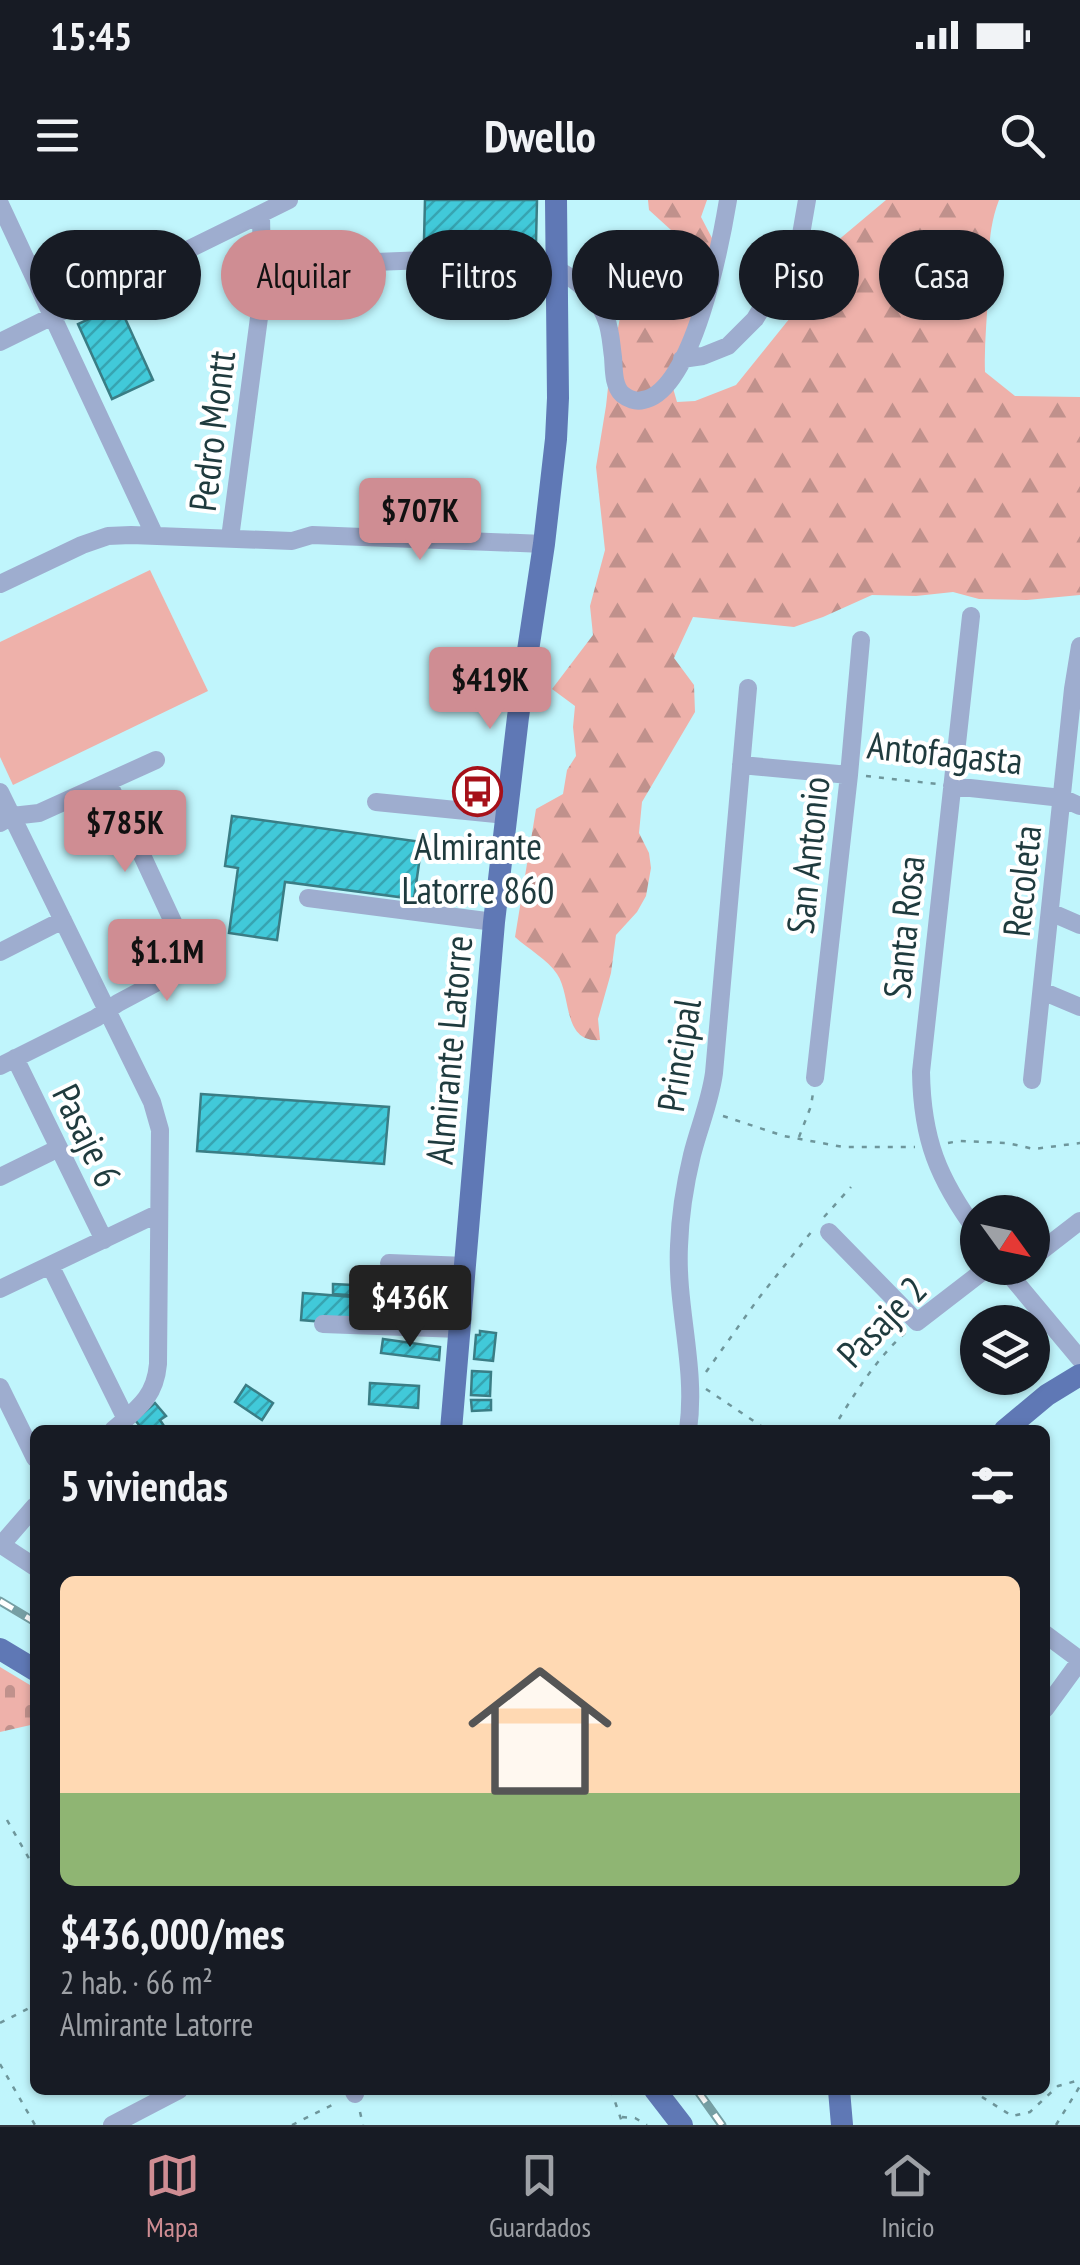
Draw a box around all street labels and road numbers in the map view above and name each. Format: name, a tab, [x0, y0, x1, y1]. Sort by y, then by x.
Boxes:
street label: Pedro Montt	[177, 347, 245, 514]
street label: Antofagasta	[865, 719, 1025, 785]
street label: San Antonio	[774, 774, 840, 936]
street label: Recoleta	[991, 823, 1051, 939]
street label: Santa Rosa	[871, 853, 935, 1001]
street label: Almirante Latorre	[414, 934, 482, 1166]
street label: Principal	[645, 995, 711, 1115]
street label: Pasaje 6	[42, 1076, 134, 1194]
street label: Pasaje 2	[826, 1265, 936, 1377]

